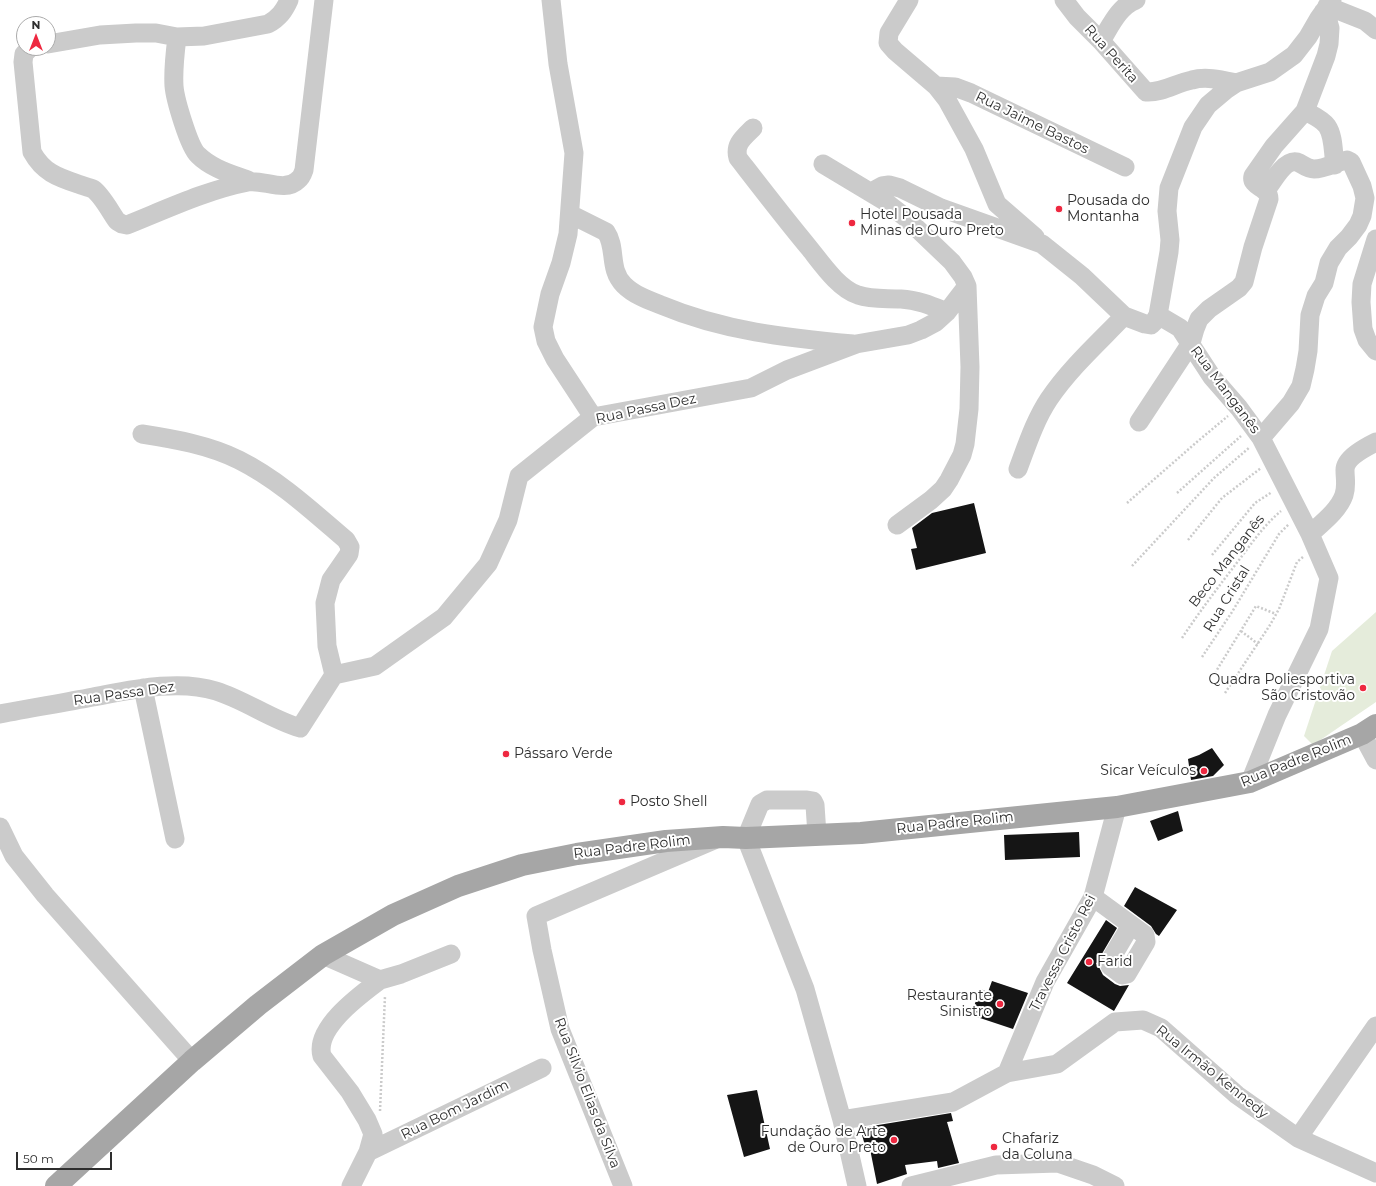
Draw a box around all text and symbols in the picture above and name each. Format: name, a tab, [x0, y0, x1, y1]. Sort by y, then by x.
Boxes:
north arrow	[16, 16, 56, 56]
text: N	[32, 18, 40, 32]
street label: Rua Perita	[1080, 21, 1142, 87]
street label: Rua Jaime Bastos	[973, 88, 1091, 158]
place label: Pousada do Montanha	[1067, 193, 1150, 226]
marker: Pousada do Montanha	[1054, 204, 1064, 214]
place label: Hotel Pousada Minas de Ouro Preto	[860, 207, 1004, 240]
marker: Hotel Pousada Minas de Ouro Preto	[847, 218, 857, 228]
street label: Rua Manganês	[1187, 343, 1263, 437]
street label: Rua Passa Dez	[594, 390, 698, 428]
street label: Beco Manganês	[1186, 511, 1268, 611]
street label: Rua Cristal	[1200, 563, 1254, 635]
place label: Quadra Poliesportiva São Cristovão	[1209, 672, 1355, 704]
street label: Rua Passa Dez	[72, 679, 176, 709]
marker: Quadra Poliesportiva São Cristovão	[1358, 683, 1368, 693]
street label: Rua Padre Rolim	[1238, 731, 1354, 791]
place label: Pássaro Verde	[514, 746, 613, 762]
marker: Pássaro Verde	[501, 749, 511, 759]
place label: Sicar Veículos	[1100, 763, 1196, 779]
marker: Sicar Veículos	[1199, 766, 1209, 776]
place label: Posto Shell	[630, 794, 707, 810]
marker: Posto Shell	[617, 797, 627, 807]
street label: Rua Padre Rolim	[895, 808, 1015, 838]
street label: Rua Padre Rolim	[572, 831, 692, 863]
street label: Travessa Cristo Rei	[1026, 892, 1100, 1014]
place label: Farid	[1097, 954, 1133, 970]
marker: Farid	[1084, 957, 1094, 967]
place label: Restaurante Sinistro	[907, 988, 992, 1020]
marker: Restaurante Sinistro	[995, 999, 1005, 1009]
street label: Rua Silvio Elias da Silva	[550, 1015, 624, 1171]
street label: Rua Irmão Kennedy	[1153, 1022, 1271, 1122]
street label: Rua Bom Jardim	[398, 1077, 512, 1143]
place label: Fundação de Arte de Ouro Preto	[761, 1124, 886, 1156]
place label: Chafariz da Coluna	[1002, 1131, 1073, 1164]
marker: Fundação de Arte de Ouro Preto	[889, 1135, 899, 1145]
marker: Chafariz da Coluna	[989, 1142, 999, 1152]
scale bar	[18, 1144, 114, 1170]
text: 50 m	[23, 1151, 54, 1166]

